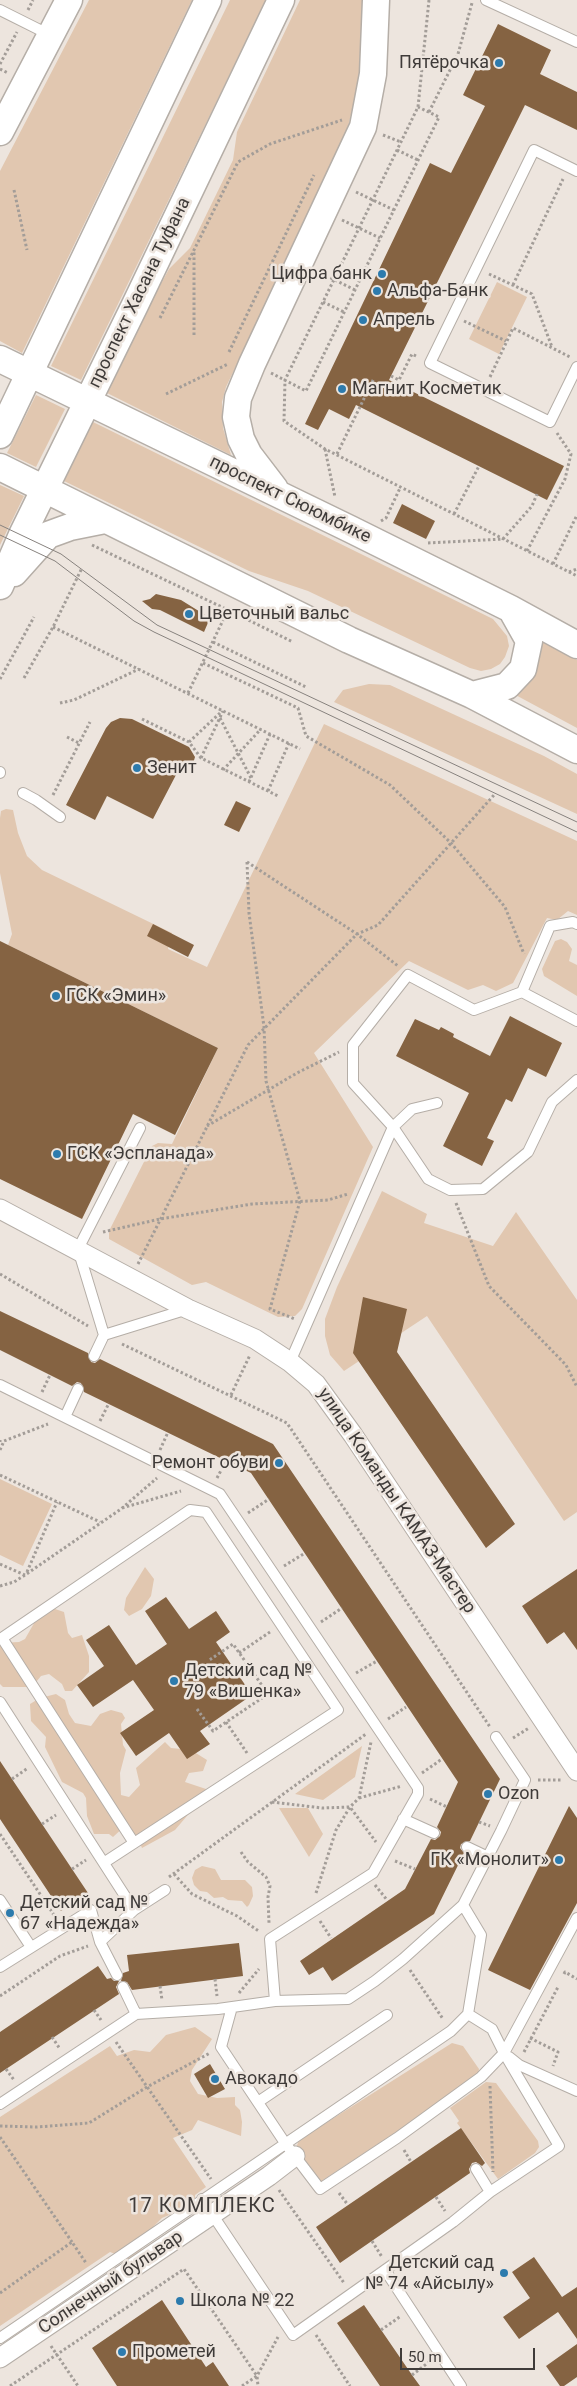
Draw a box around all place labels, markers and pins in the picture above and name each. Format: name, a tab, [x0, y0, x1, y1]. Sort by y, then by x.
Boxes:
place label: Пятёрочка	[399, 52, 489, 74]
marker: Пятёрочка	[493, 57, 505, 69]
place label: Цифра банк	[271, 263, 372, 285]
marker: Цифра банк	[376, 268, 388, 280]
place label: Альфа-Банк	[387, 280, 488, 302]
marker: Альфа-Банк	[371, 285, 383, 297]
place label: Апрель	[373, 309, 435, 331]
marker: Апрель	[357, 314, 369, 326]
place label: Магнит Косметик	[352, 378, 502, 400]
marker: Магнит Косметик	[336, 383, 348, 395]
place label: Цветочный вальс	[199, 603, 349, 625]
marker: Цветочный вальс	[183, 608, 195, 620]
place label: Зенит	[147, 757, 197, 779]
marker: Зенит	[131, 762, 143, 774]
place label: ГСК «Эмин»	[66, 985, 166, 1007]
marker: ГСК «Эмин»	[50, 990, 62, 1002]
place label: ГСК «Эспланада»	[67, 1143, 214, 1165]
marker: ГСК «Эспланада»	[51, 1148, 63, 1160]
place label: Ремонт обуви	[152, 1452, 269, 1474]
marker: Ремонт обуви	[273, 1457, 285, 1469]
place label: Детский сад № 79 «Вишенка»	[184, 1660, 312, 1702]
marker: Детский сад № 79 «Вишенка»	[168, 1675, 180, 1687]
place label: Ozon	[498, 1783, 539, 1805]
marker: Ozon	[482, 1788, 494, 1800]
place label: ГК «Монолит»	[430, 1849, 549, 1871]
marker: ГК «Монолит»	[553, 1854, 565, 1866]
place label: Детский сад № 67 «Надежда»	[20, 1892, 148, 1935]
marker: Детский сад № 67 «Надежда»	[4, 1907, 16, 1919]
place label: Авокадо	[225, 2068, 298, 2090]
marker: Авокадо	[209, 2073, 221, 2085]
place label: Детский сад № 74 «Айсылу»	[365, 2252, 494, 2294]
marker: Детский сад № 74 «Айсылу»	[498, 2267, 510, 2279]
place label: Школа № 22	[190, 2290, 294, 2312]
marker: Школа № 22	[174, 2295, 186, 2307]
place label: Прометей	[132, 2341, 216, 2363]
marker: Прометей	[116, 2346, 128, 2358]

